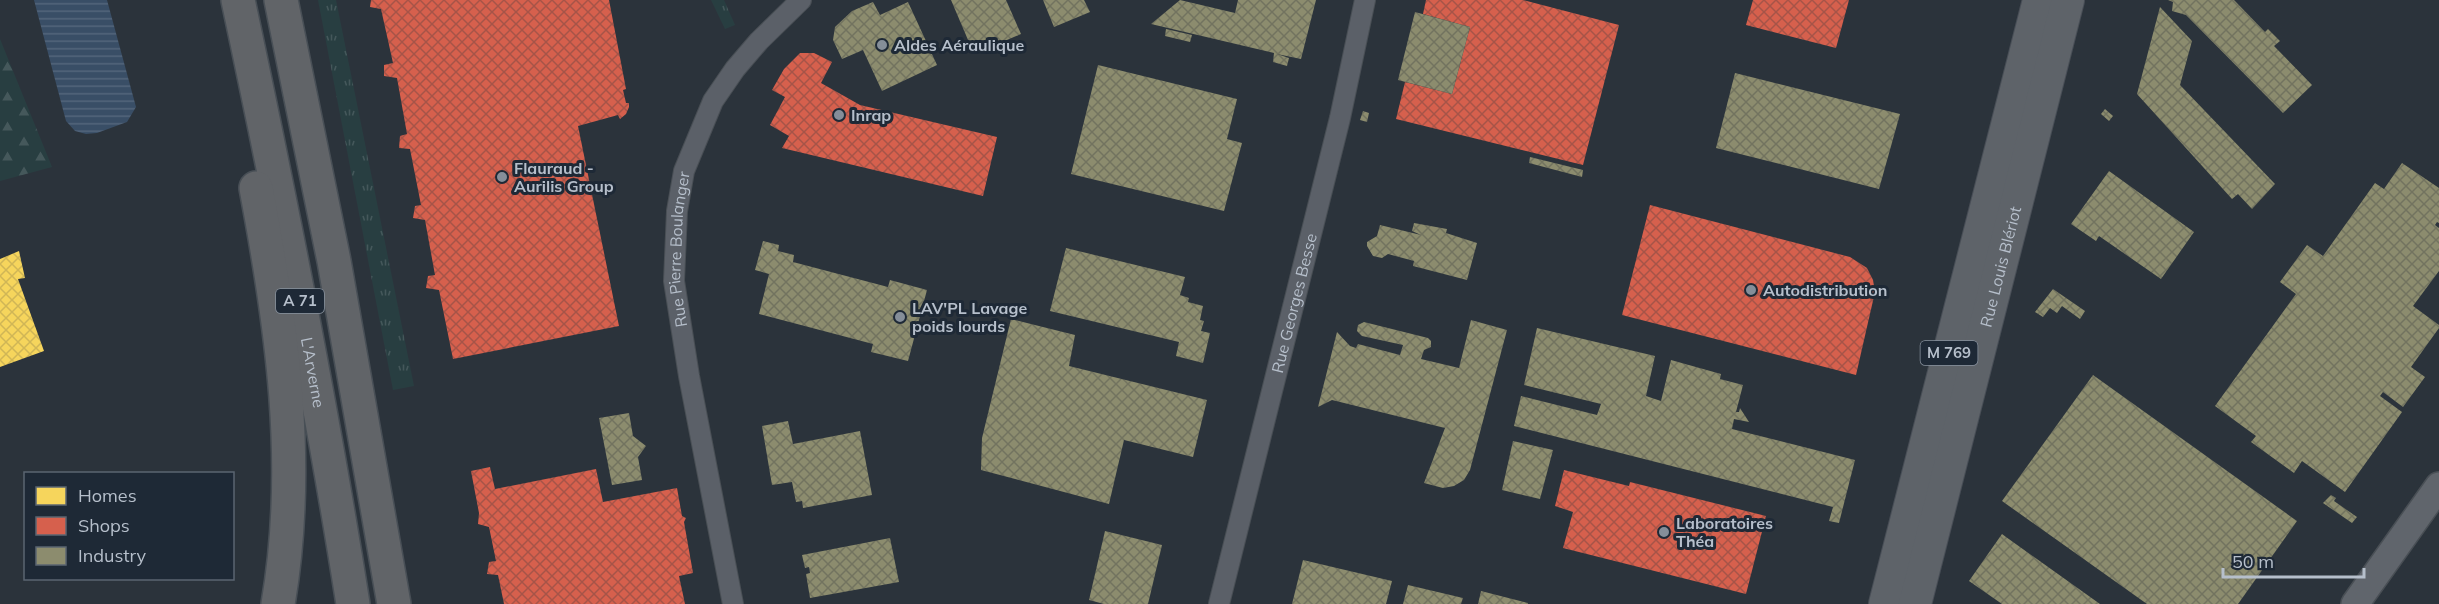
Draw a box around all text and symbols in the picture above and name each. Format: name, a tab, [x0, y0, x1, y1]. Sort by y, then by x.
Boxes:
place label: Aldes Aéraulique	[894, 35, 1024, 55]
marker: Aldes Aéraulique	[875, 38, 889, 52]
place label: Inrap	[851, 105, 891, 125]
marker: Inrap	[832, 108, 846, 122]
place label: Flauraud - Aurilis Group	[514, 158, 614, 196]
marker: Flauraud - Aurilis Group	[495, 170, 509, 184]
street label: Rue Pierre Boulanger	[664, 170, 694, 329]
street label: Rue Louis Blériot	[1976, 204, 2025, 329]
street label: Rue Georges Besse	[1267, 231, 1321, 375]
place label: Autodistribution	[1763, 280, 1887, 300]
marker: Autodistribution	[1744, 283, 1758, 297]
road number: A 71	[276, 289, 324, 313]
place label: LAV'PL Lavage poids lourds	[912, 298, 1027, 336]
marker: LAV'PL Lavage poids lourds	[893, 310, 907, 324]
street label: L'Arverne	[297, 336, 329, 409]
road number: M 769	[1920, 341, 1978, 365]
legend	[24, 472, 234, 580]
text: Homes	[78, 484, 137, 507]
place label: Laboratoires Théa	[1676, 513, 1773, 551]
text: Shops	[78, 514, 130, 537]
marker: Laboratoires Théa	[1657, 525, 1671, 539]
scale bar	[2223, 541, 2364, 579]
text: Industry	[78, 544, 147, 567]
text: 50 m	[2232, 550, 2274, 573]

